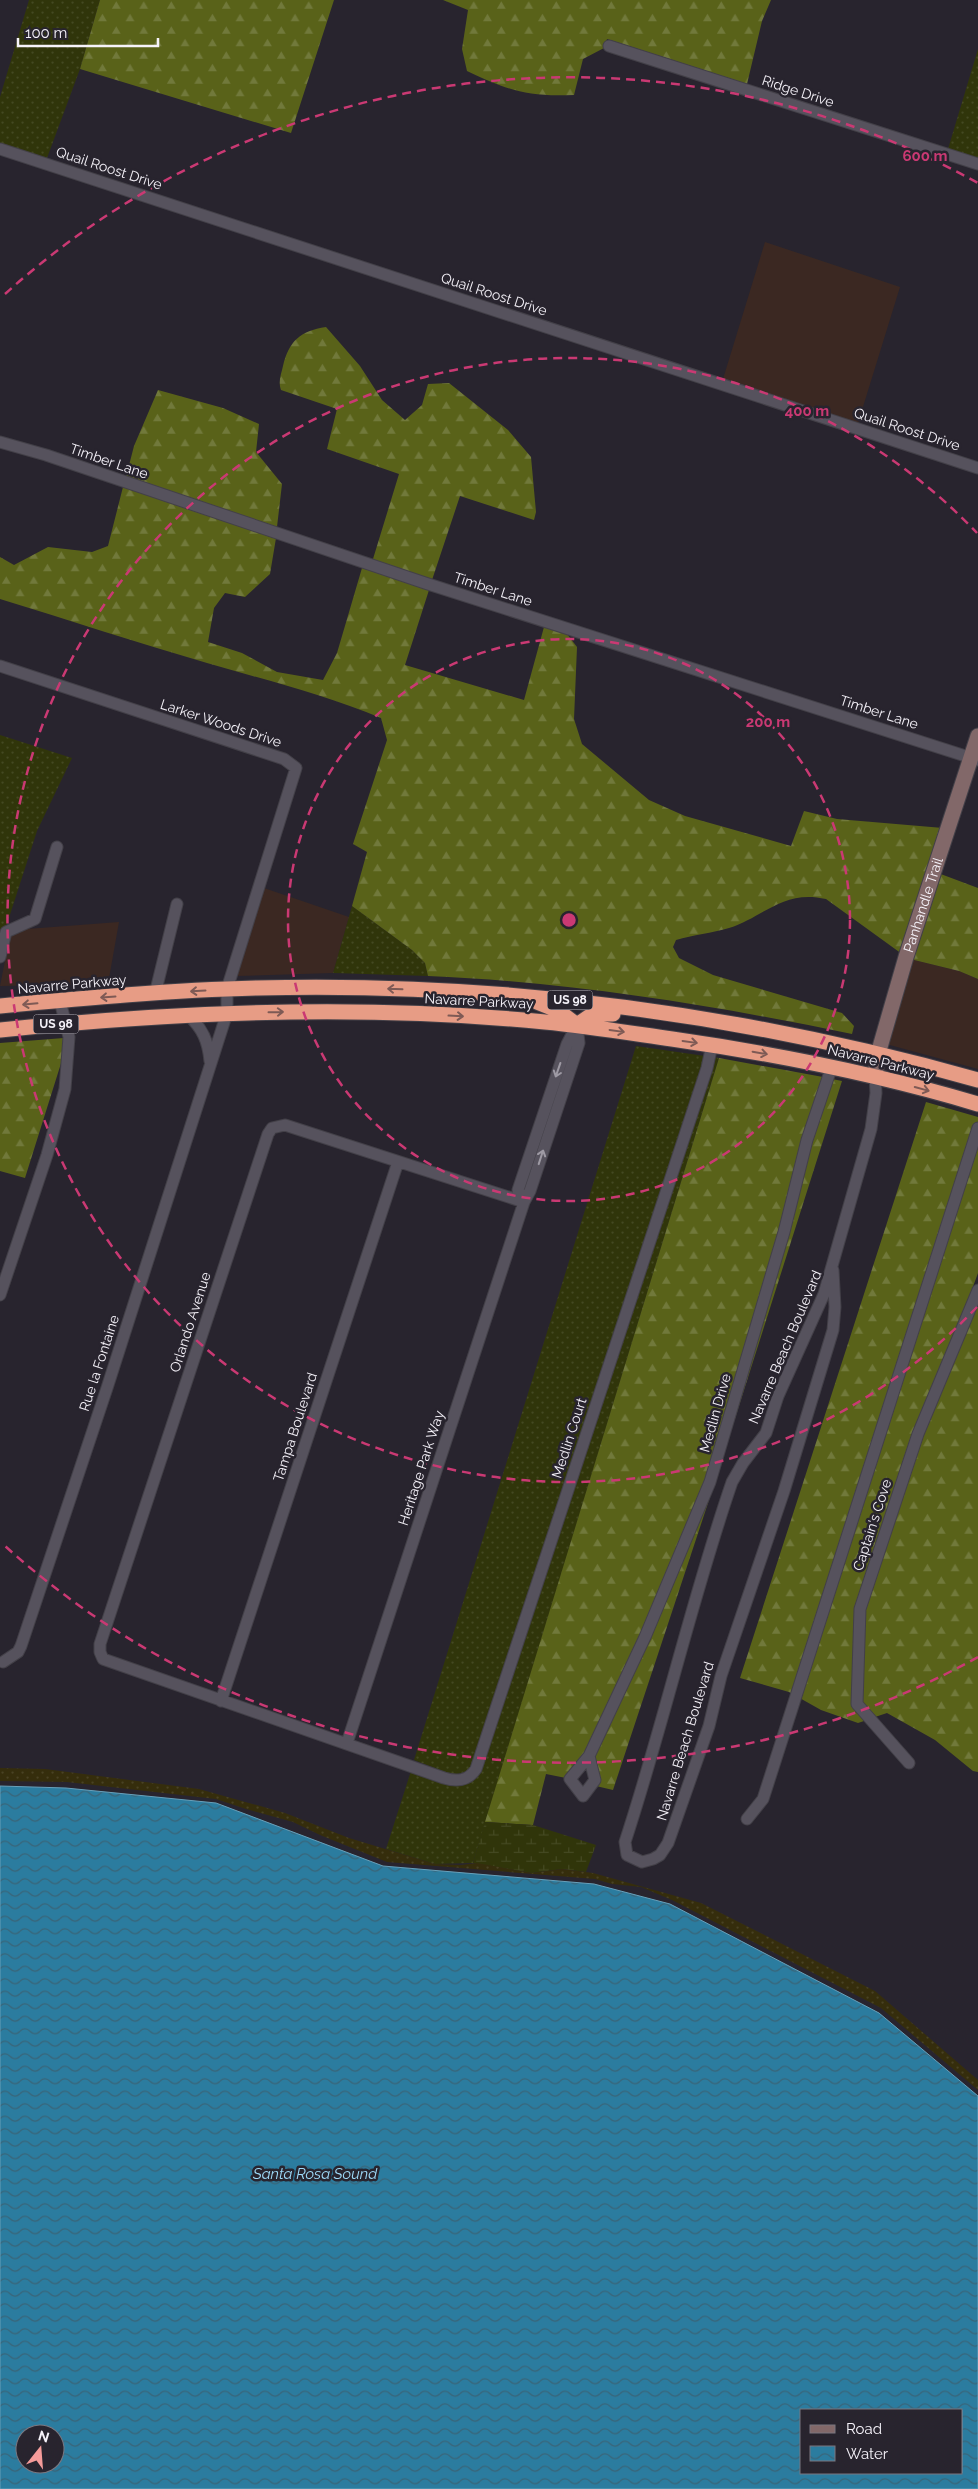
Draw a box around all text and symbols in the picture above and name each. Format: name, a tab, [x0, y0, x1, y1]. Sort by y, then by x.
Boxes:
scale bar	[18, 15, 158, 47]
text: 100 m	[25, 24, 67, 42]
street label: Ridge Drive	[760, 72, 836, 110]
street label: Quail Roost Drive	[54, 143, 164, 193]
text: 600 m	[902, 147, 948, 165]
street label: Quail Roost Drive	[439, 269, 549, 319]
text: 400 m	[785, 402, 829, 420]
street label: Quail Roost Drive	[852, 404, 962, 454]
street label: Timber Lane	[68, 440, 150, 482]
street label: Timber Lane	[452, 569, 534, 609]
street label: Timber Lane	[838, 692, 920, 732]
street label: Larker Woods Drive	[158, 696, 284, 750]
text: 200 m	[746, 713, 790, 731]
street label: Panhandle Trail	[900, 855, 946, 954]
centre of rings	[560, 911, 578, 929]
street label: Navarre Parkway	[17, 971, 128, 997]
one-way arrow	[388, 984, 404, 994]
one-way arrow	[190, 986, 206, 996]
street label: Navarre Parkway	[424, 990, 534, 1012]
road number: US 98	[548, 990, 592, 1010]
one-way arrow	[100, 992, 116, 1002]
one-way arrow	[22, 999, 38, 1008]
one-way arrow	[268, 1007, 284, 1017]
one-way arrow	[448, 1011, 464, 1020]
road number: US 98	[34, 1014, 78, 1034]
one-way arrow	[609, 1027, 625, 1037]
one-way arrow	[682, 1037, 698, 1047]
street label: Navarre Parkway	[826, 1041, 936, 1083]
one-way arrow	[752, 1049, 768, 1059]
one-way arrow	[553, 1062, 562, 1077]
one-way arrow	[913, 1085, 929, 1094]
one-way arrow	[537, 1149, 547, 1165]
street label: Navarre Beach Boulevard	[745, 1268, 825, 1426]
street label: Orlando Avenue	[166, 1270, 214, 1374]
street label: Rue la Fontaine	[76, 1313, 122, 1413]
street label: Tampa Boulevard	[270, 1371, 320, 1483]
street label: Medlin Drive	[696, 1372, 734, 1454]
street label: Medlin Court	[548, 1396, 590, 1480]
street label: Heritage Park Way	[395, 1408, 447, 1527]
street label: Captain's Cove	[850, 1477, 894, 1573]
street label: Navarre Beach Boulevard	[653, 1660, 717, 1822]
water label: Santa Rosa Sound	[252, 2165, 378, 2183]
legend	[800, 2409, 963, 2474]
text: Road	[846, 2420, 882, 2438]
north arrow	[15, 2424, 65, 2474]
text: N	[36, 2427, 51, 2446]
text: Water	[846, 2445, 889, 2463]

